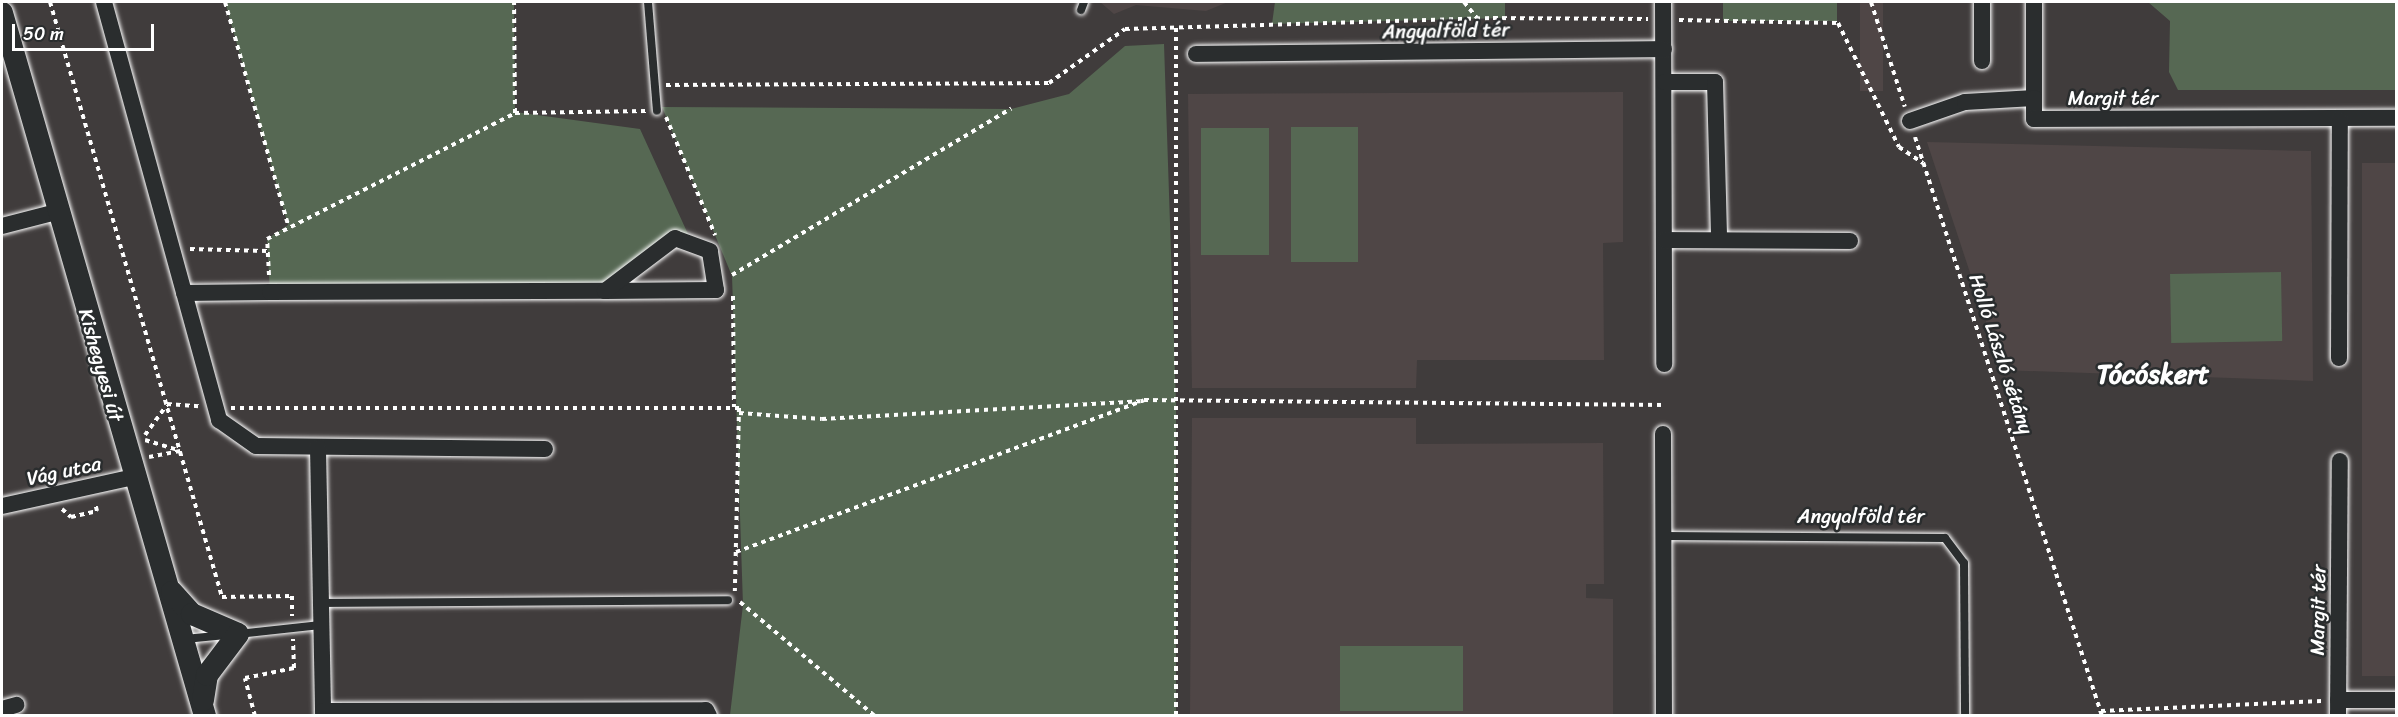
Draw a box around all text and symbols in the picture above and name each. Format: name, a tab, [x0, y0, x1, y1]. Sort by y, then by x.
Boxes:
scale bar	[15, 12, 158, 50]
text: 50 m	[23, 18, 64, 50]
street label: Angyalföld tér	[1382, 18, 1510, 44]
street label: Margit tér	[2068, 86, 2158, 110]
street label: Holló László sétány	[1963, 270, 2039, 438]
street label: Kishegyesi út	[73, 305, 129, 425]
district label: Tócóskert	[2097, 359, 2209, 391]
street label: Vág utca	[25, 451, 103, 491]
street label: Angyalföld tér	[1797, 504, 1925, 528]
street label: Margit tér	[2305, 564, 2331, 656]

